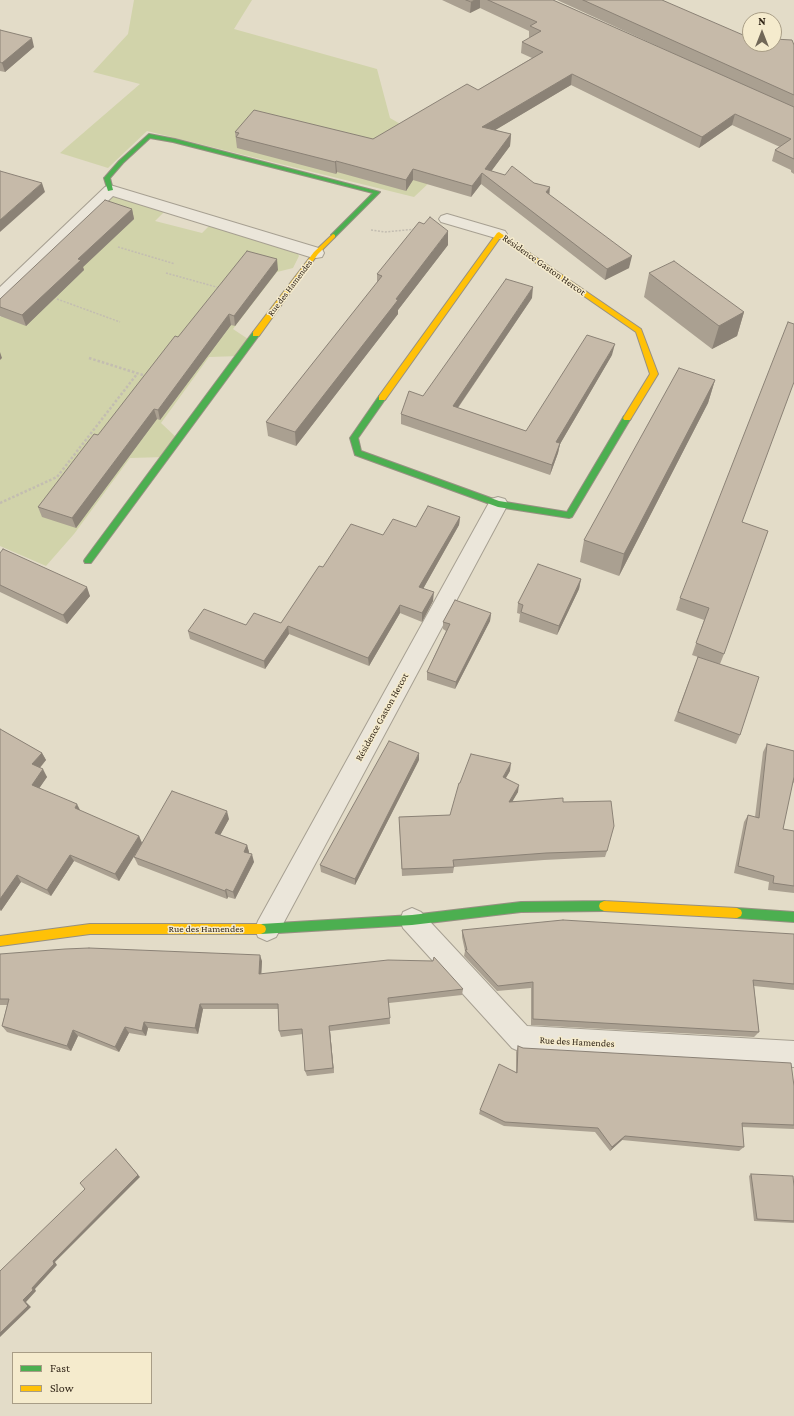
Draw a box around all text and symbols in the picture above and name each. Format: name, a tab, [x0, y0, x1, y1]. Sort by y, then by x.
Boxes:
north arrow	[742, 12, 782, 52]
text: N	[758, 15, 766, 27]
street label: Résidence Gaston Hercot	[500, 232, 588, 298]
street label: Rue des Hamendes	[265, 258, 315, 318]
street label: Résidence Gaston Hercot	[353, 671, 411, 763]
street label: Rue des Hamendes	[168, 923, 244, 935]
street label: Rue des Hamendes	[539, 1034, 615, 1050]
legend	[12, 1352, 152, 1404]
text: Fast	[50, 1361, 70, 1375]
text: Slow	[50, 1381, 74, 1395]

